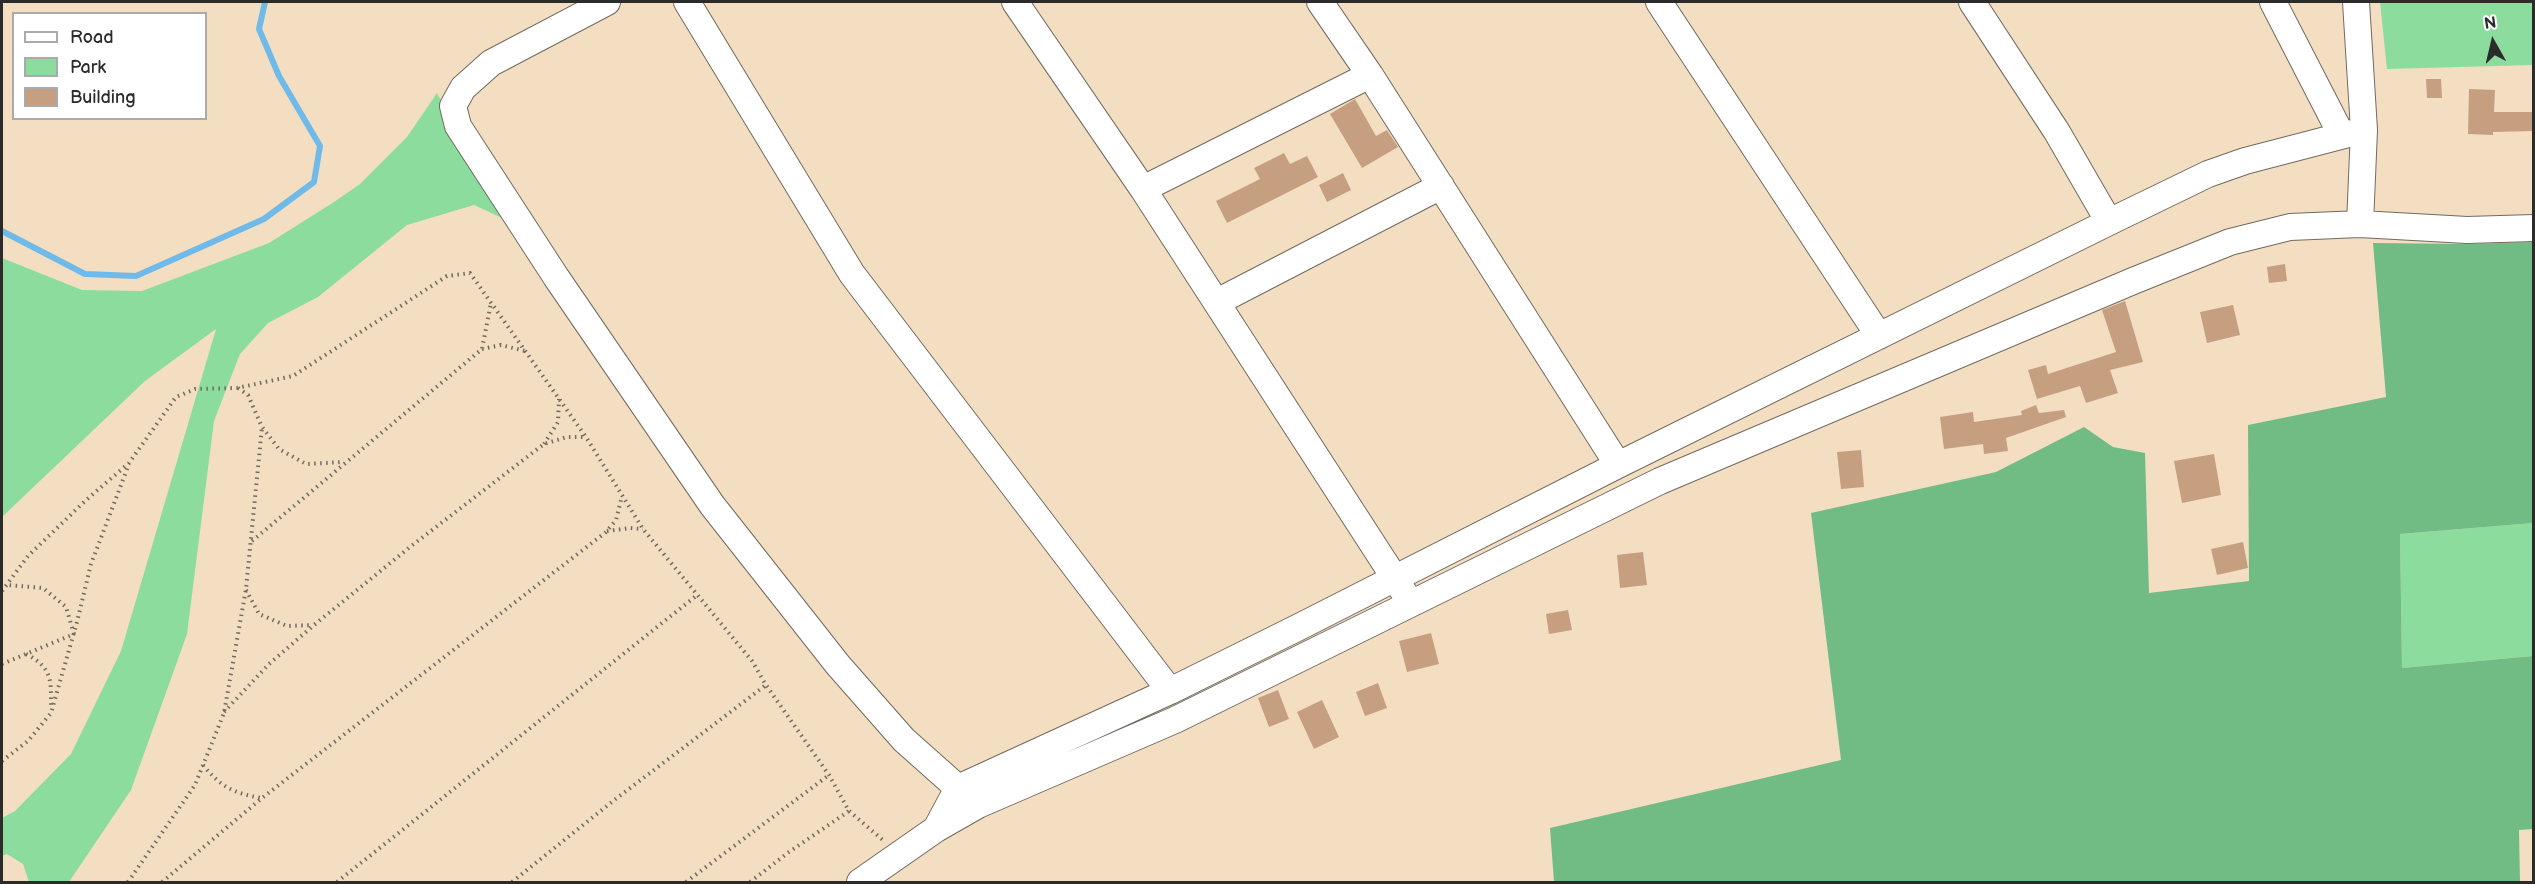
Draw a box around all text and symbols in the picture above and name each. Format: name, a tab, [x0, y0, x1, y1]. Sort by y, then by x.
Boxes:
legend	[12, 12, 207, 120]
north arrow	[2463, 12, 2523, 72]
text: N	[2483, 13, 2498, 34]
text: Road	[70, 27, 114, 48]
text: Park	[70, 57, 106, 78]
text: Building	[70, 87, 136, 108]

